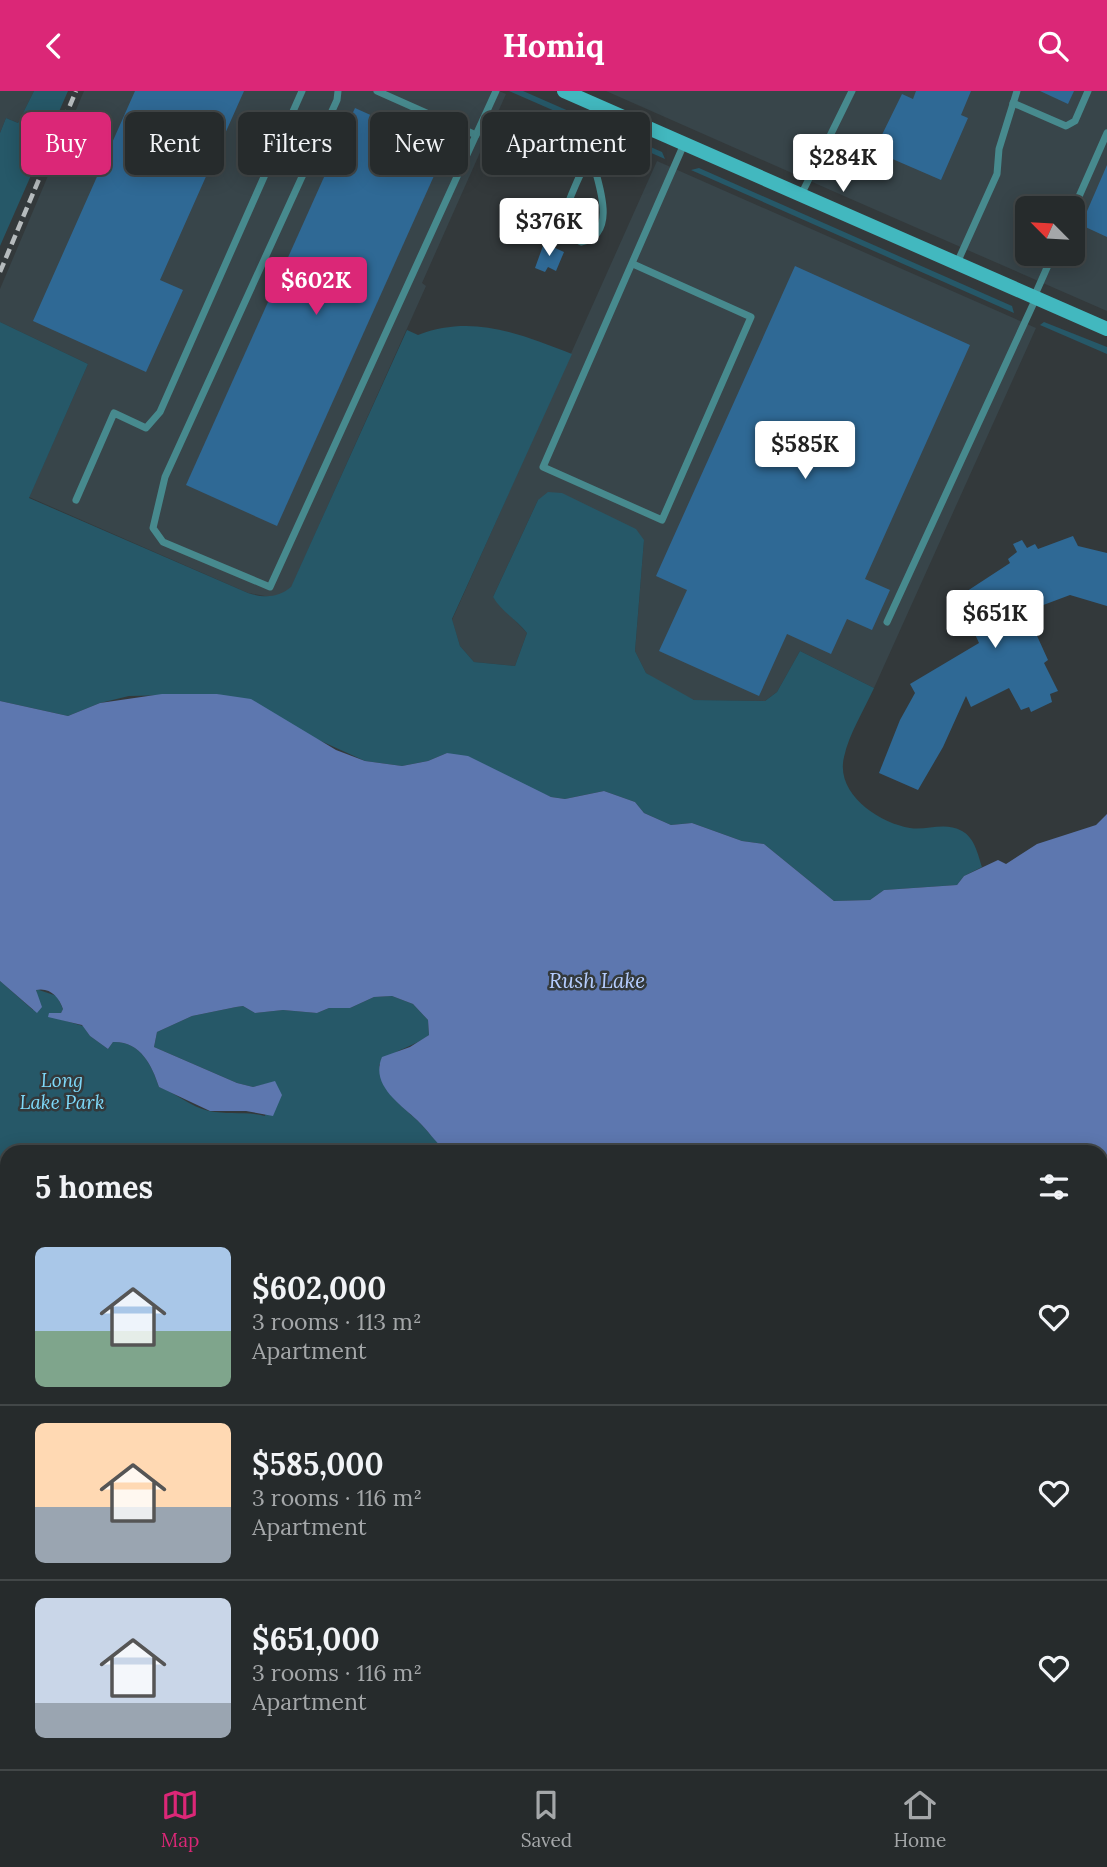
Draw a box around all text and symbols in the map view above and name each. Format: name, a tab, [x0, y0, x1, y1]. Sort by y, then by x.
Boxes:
text: Homiq	[503, 25, 604, 66]
icon: back	[35, 27, 73, 65]
icon: search	[1034, 27, 1072, 65]
chip: Buy	[21, 112, 111, 175]
chip: Rent	[125, 112, 224, 175]
chip: Filters	[238, 112, 356, 175]
chip: New	[370, 112, 468, 175]
chip: Apartment	[482, 112, 650, 175]
pin: $284K	[794, 134, 892, 194]
text: $284K	[809, 142, 877, 171]
north arrow	[1015, 196, 1085, 266]
map controls	[1015, 196, 1085, 266]
pin: $376K	[500, 199, 598, 258]
text: $376K	[516, 206, 582, 235]
pin: $602K	[267, 257, 365, 317]
text: $602K	[281, 265, 351, 294]
pin: $585K	[756, 421, 854, 481]
text: $585K	[771, 429, 839, 458]
pin: $651K	[946, 591, 1044, 650]
text: $651K	[963, 598, 1027, 627]
water label: Rush Lake	[549, 967, 645, 994]
park label: Long Lake Park	[19, 1068, 105, 1114]
text: 5 homes	[35, 1168, 153, 1206]
icon: filters	[1035, 1168, 1073, 1206]
text: $602,000	[252, 1269, 386, 1307]
icon: home	[91, 1275, 175, 1359]
icon: heart	[1035, 1298, 1073, 1336]
text: 3 rooms · 113 m²	[252, 1307, 422, 1336]
text: Apartment	[252, 1336, 367, 1365]
text: $585,000	[252, 1445, 384, 1483]
icon: home	[91, 1451, 175, 1535]
icon: heart	[1035, 1474, 1073, 1512]
text: 3 rooms · 116 m²	[252, 1483, 422, 1512]
text: Apartment	[252, 1512, 367, 1541]
text: $651,000	[252, 1620, 380, 1658]
icon: home	[91, 1626, 175, 1710]
icon: heart	[1035, 1649, 1073, 1687]
text: 3 rooms · 116 m²	[252, 1658, 422, 1687]
text: Apartment	[252, 1687, 367, 1716]
tab: Map	[161, 1786, 199, 1852]
tab: Saved	[521, 1786, 572, 1852]
tab: Home	[893, 1786, 946, 1852]

